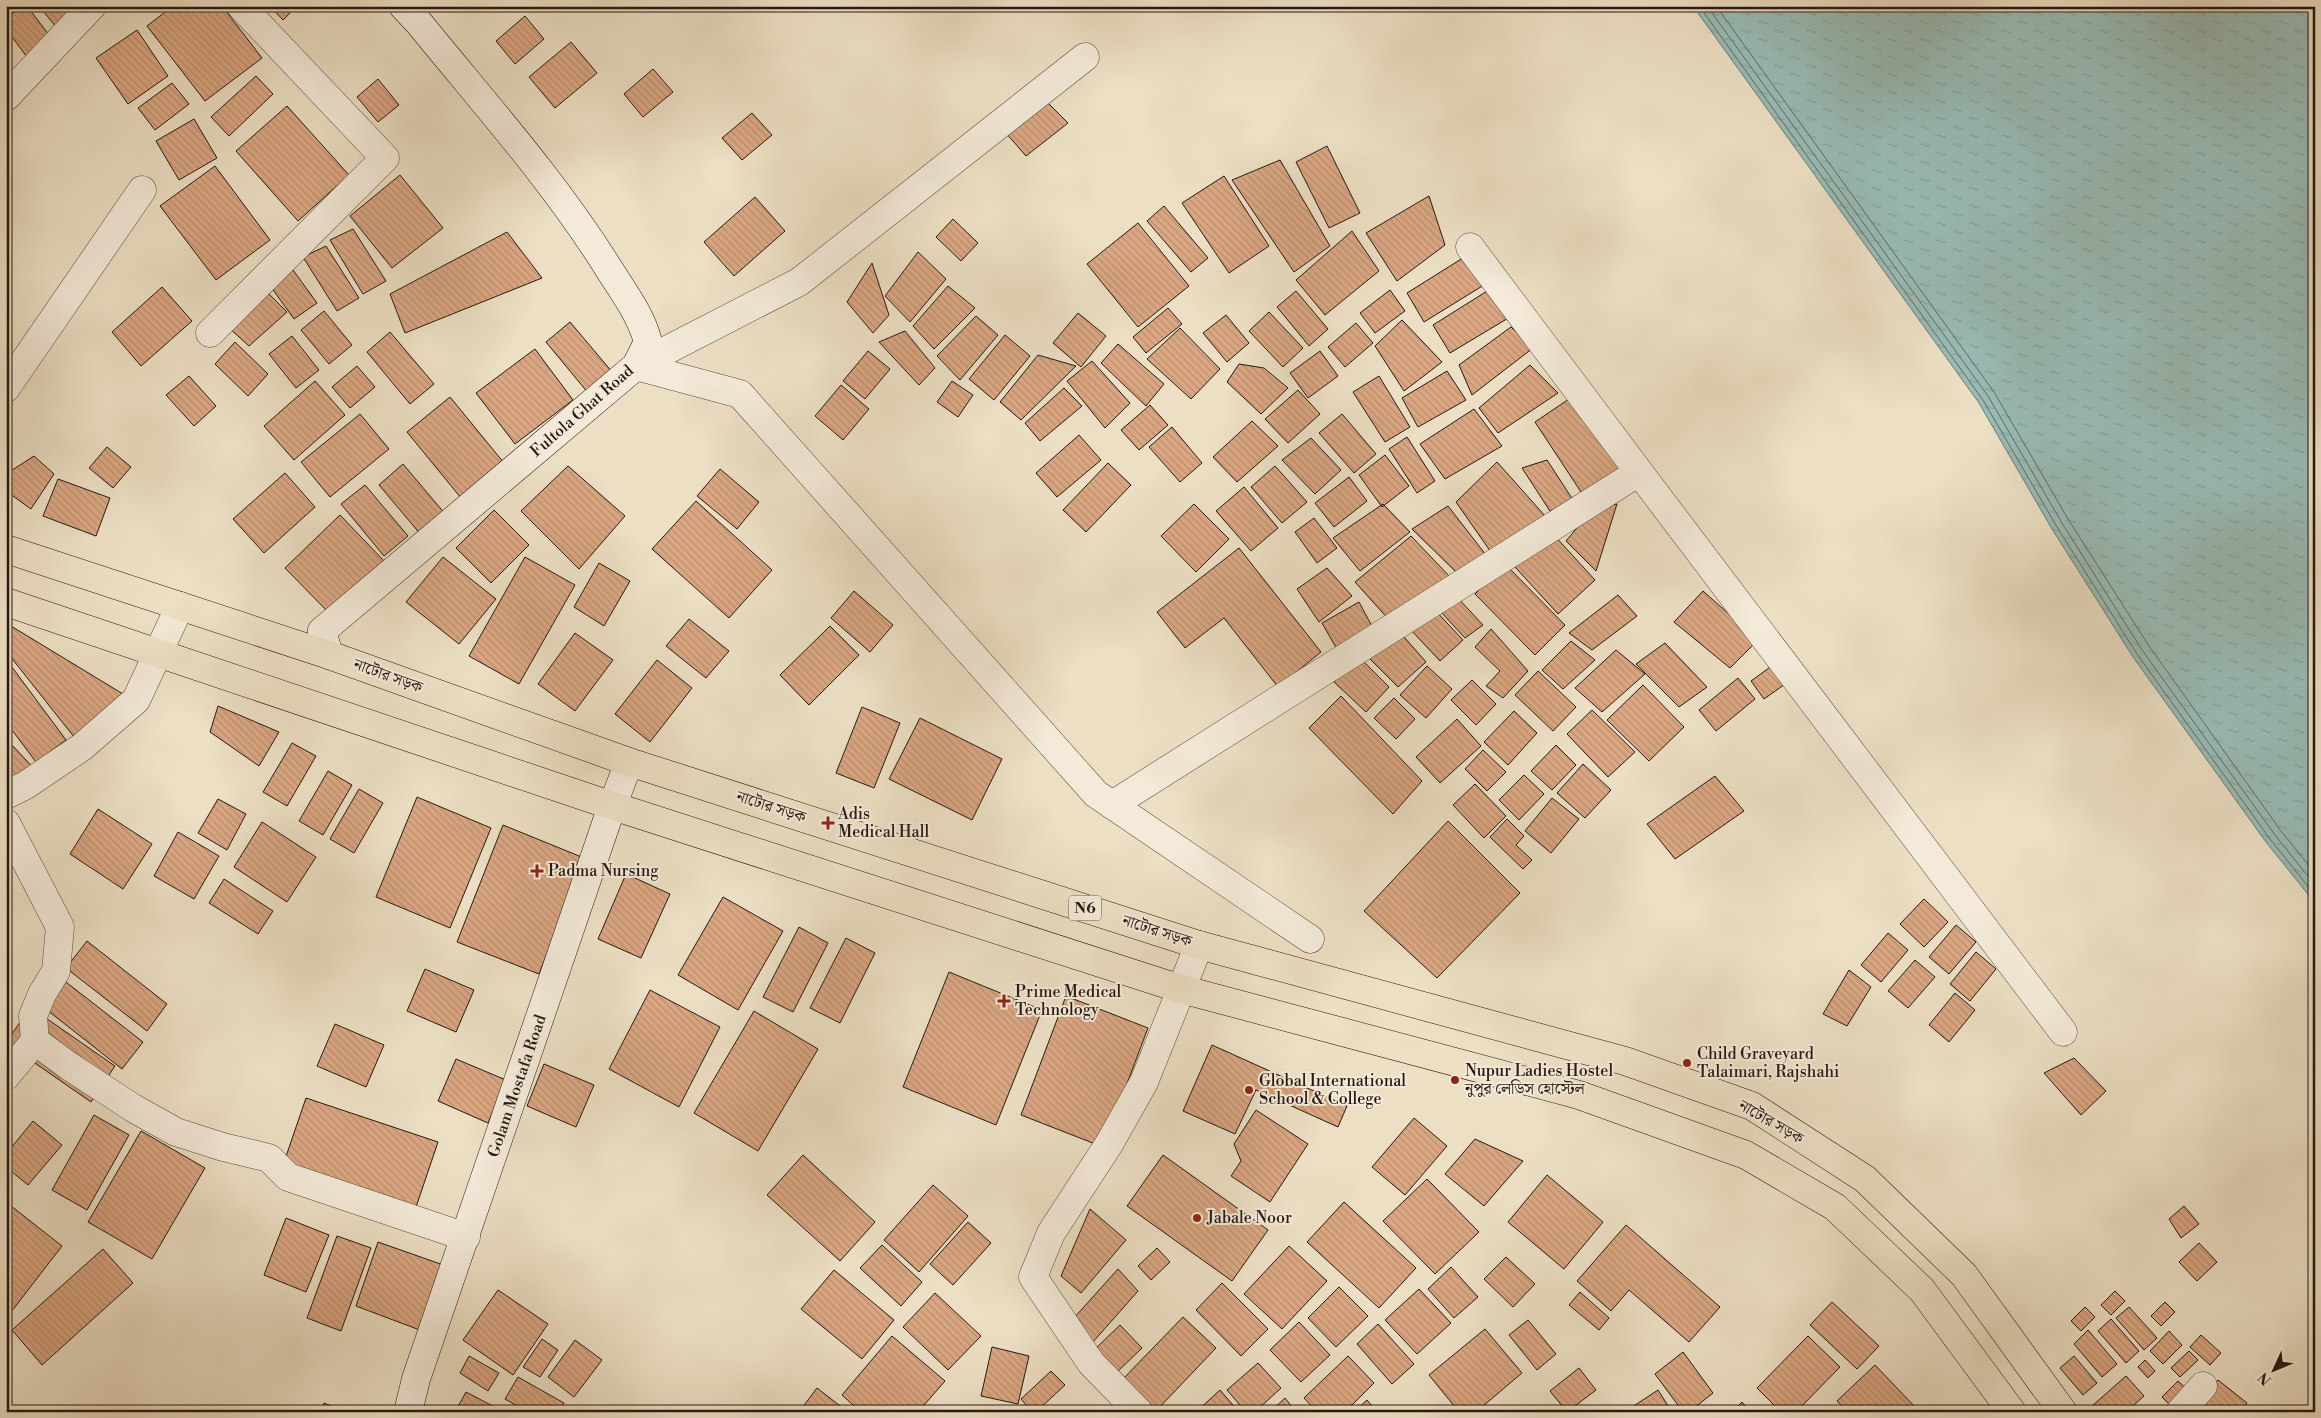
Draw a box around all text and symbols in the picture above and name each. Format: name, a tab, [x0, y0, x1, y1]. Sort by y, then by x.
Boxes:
street label: Fultola Ghat Road	[526, 361, 638, 461]
street label: নাটোর সড়ক	[350, 654, 426, 698]
street label: নাটোর সড়ক	[733, 786, 809, 828]
place label: Adis Medical Hall	[837, 804, 929, 842]
marker: Adis Medical Hall	[822, 817, 834, 829]
place label: Padma Nursing	[548, 861, 659, 881]
marker: Padma Nursing	[530, 864, 544, 878]
road number: N6	[1069, 896, 1101, 920]
street label: নাটোর সড়ক	[1119, 910, 1195, 952]
place label: Prime Medical Technology	[1015, 982, 1122, 1020]
marker: Prime Medical Technology	[997, 994, 1011, 1008]
street label: Golam Mostafa Road	[483, 1012, 551, 1160]
place label: Child Graveyard Talaimari, Rajshahi	[1697, 1044, 1839, 1082]
marker: Child Graveyard Talaimari, Rajshahi	[1681, 1057, 1693, 1069]
place label: Nupur Ladies Hostel নুপুর লেডিস হোস্টেল	[1464, 1061, 1613, 1099]
place label: Global International School & College	[1259, 1071, 1406, 1109]
marker: Nupur Ladies Hostel নুপুর লেডিস হোস্টেল	[1449, 1074, 1461, 1086]
marker: Global International School & College	[1243, 1084, 1255, 1096]
street label: নাটোর সড়ক	[1734, 1095, 1808, 1149]
place label: Jabale Noor	[1206, 1208, 1292, 1228]
marker: Jabale Noor	[1191, 1212, 1203, 1224]
north arrow	[2248, 1346, 2298, 1396]
text: N	[2255, 1368, 2276, 1389]

